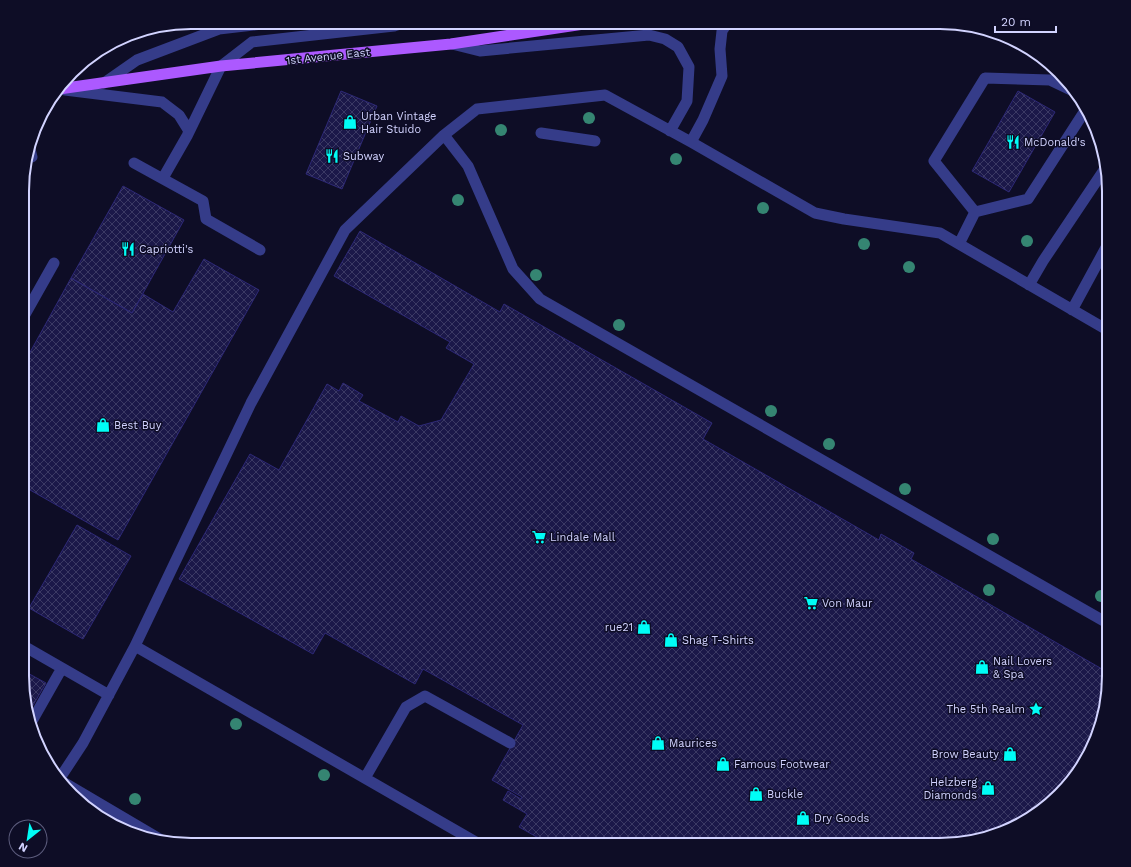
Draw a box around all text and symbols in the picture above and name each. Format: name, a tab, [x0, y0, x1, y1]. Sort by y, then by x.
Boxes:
scale bar	[995, 8, 1056, 34]
text: 20 m	[1001, 15, 1031, 29]
street label: 1st Avenue East	[285, 46, 371, 67]
place label: Urban Vintage Hair Stuido	[361, 110, 436, 136]
shop icon: Urban Vintage Hair Stuido	[342, 114, 358, 130]
restaurant icon: McDonald's	[1005, 134, 1021, 150]
place label: McDonald's	[1024, 136, 1086, 149]
restaurant icon: Subway	[324, 148, 340, 164]
place label: Subway	[343, 150, 384, 163]
restaurant icon: Capriotti's	[120, 241, 136, 257]
place label: Capriotti's	[139, 243, 193, 256]
shop icon: Best Buy	[95, 417, 111, 433]
place label: Best Buy	[114, 419, 162, 432]
supermarket icon: Lindale Mall	[531, 529, 547, 545]
place label: Lindale Mall	[550, 531, 616, 544]
supermarket icon: Von Maur	[803, 595, 819, 611]
place label: Von Maur	[822, 597, 873, 610]
shop icon: rue21	[636, 619, 652, 635]
place label: rue21	[605, 621, 633, 634]
shop icon: Shag T-Shirts	[663, 632, 679, 648]
place label: Shag T-Shirts	[682, 634, 754, 647]
place label: Nail Lovers & Spa	[993, 655, 1052, 681]
shop icon: Nail Lovers & Spa	[974, 659, 990, 675]
place icon: The 5th Realm	[1028, 701, 1044, 717]
place label: The 5th Realm	[947, 703, 1025, 716]
shop icon: Maurices	[650, 735, 666, 751]
place label: Maurices	[669, 737, 717, 750]
shop icon: Brow Beauty	[1002, 746, 1018, 762]
place label: Brow Beauty	[932, 748, 999, 761]
shop icon: Famous Footwear	[715, 756, 731, 772]
place label: Famous Footwear	[734, 758, 830, 771]
place label: Helzberg Diamonds	[923, 776, 977, 802]
shop icon: Helzberg Diamonds	[980, 780, 996, 796]
shop icon: Buckle	[748, 786, 764, 802]
place label: Buckle	[767, 788, 803, 801]
shop icon: Dry Goods	[795, 810, 811, 826]
place label: Dry Goods	[814, 812, 870, 825]
north arrow	[8, 819, 48, 859]
text: N	[16, 840, 30, 855]

